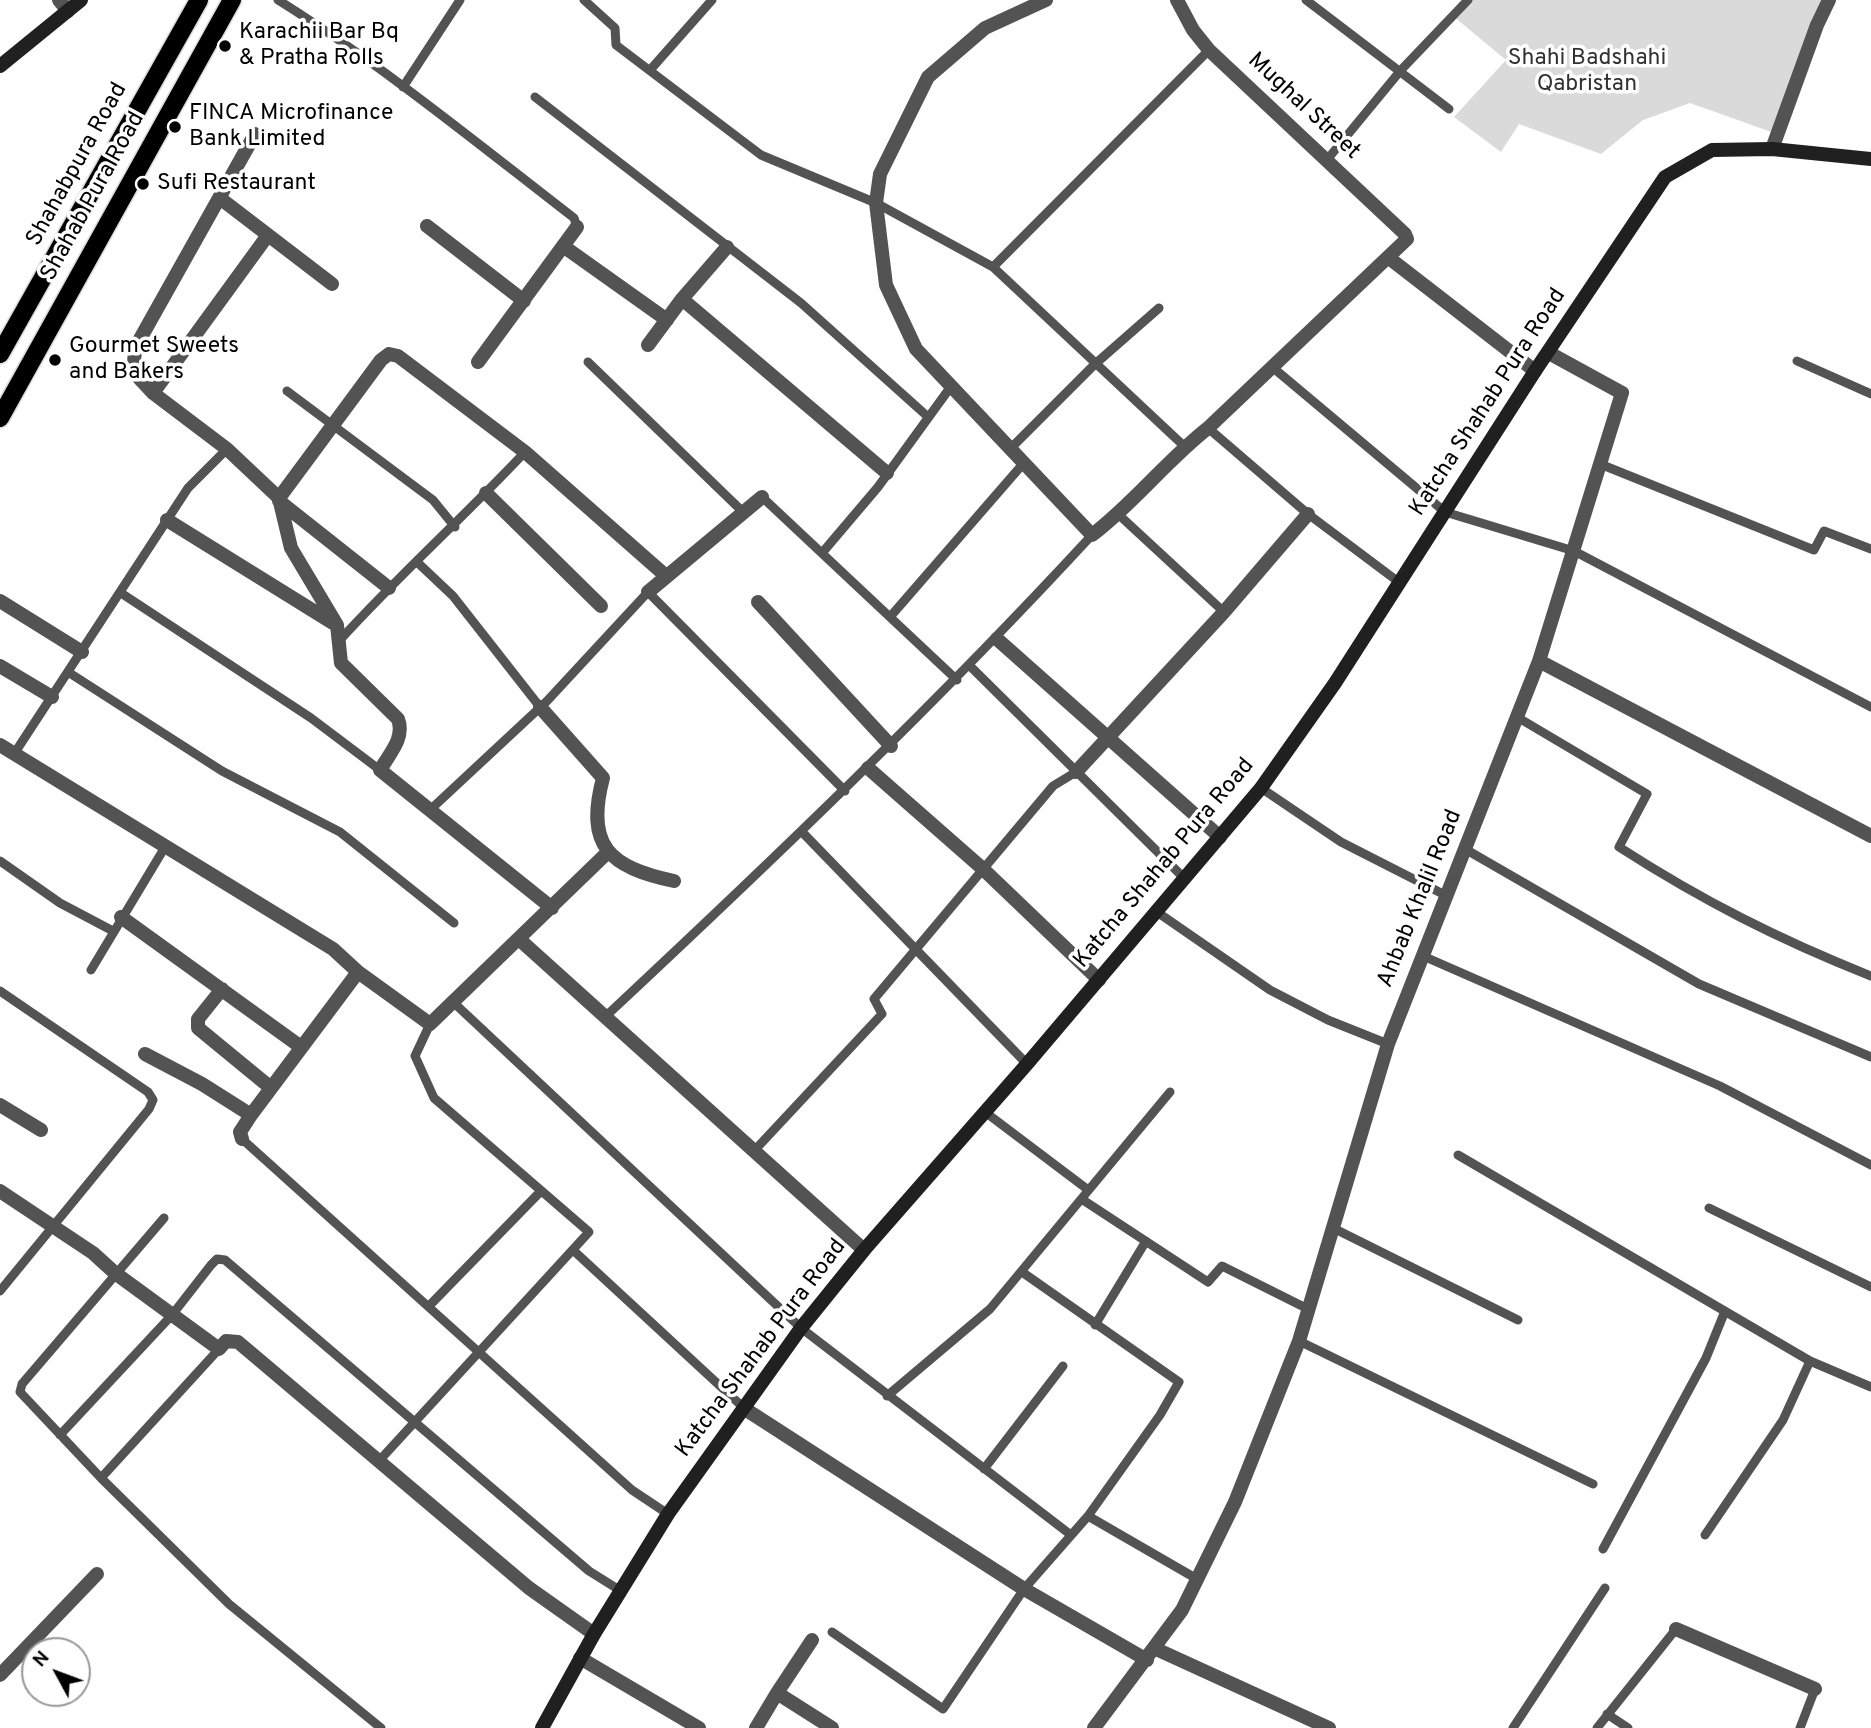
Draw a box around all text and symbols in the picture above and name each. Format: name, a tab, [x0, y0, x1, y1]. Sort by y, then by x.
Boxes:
place label: Karachii Bar Bq & Pratha Rolls	[239, 19, 399, 73]
marker: Karachii Bar Bq & Pratha Rolls	[217, 38, 233, 54]
park label: Shahi Badshahi Qabristan	[1508, 45, 1666, 99]
street label: Mughal Street	[1241, 48, 1365, 166]
street label: Shahabpura Road	[22, 79, 134, 251]
place label: FINCA Microfinance Bank Limited	[189, 100, 393, 154]
street label: Shahab Pura Road	[36, 108, 152, 286]
marker: FINCA Microfinance Bank Limited	[167, 119, 183, 135]
place label: Sufi Restaurant	[157, 170, 316, 198]
marker: Sufi Restaurant	[135, 176, 151, 192]
street label: Katcha Shahab Pura Road	[1405, 284, 1573, 522]
place label: Gourmet Sweets and Bakers	[69, 333, 239, 387]
marker: Gourmet Sweets and Bakers	[47, 352, 63, 368]
street label: Katcha Shahab Pura Road	[1069, 753, 1261, 975]
street label: Ahbab Khalil Road	[1373, 806, 1469, 992]
street label: Katcha Shahab Pura Road	[671, 1234, 853, 1464]
north arrow	[21, 1637, 91, 1707]
text: N	[28, 1647, 55, 1673]

